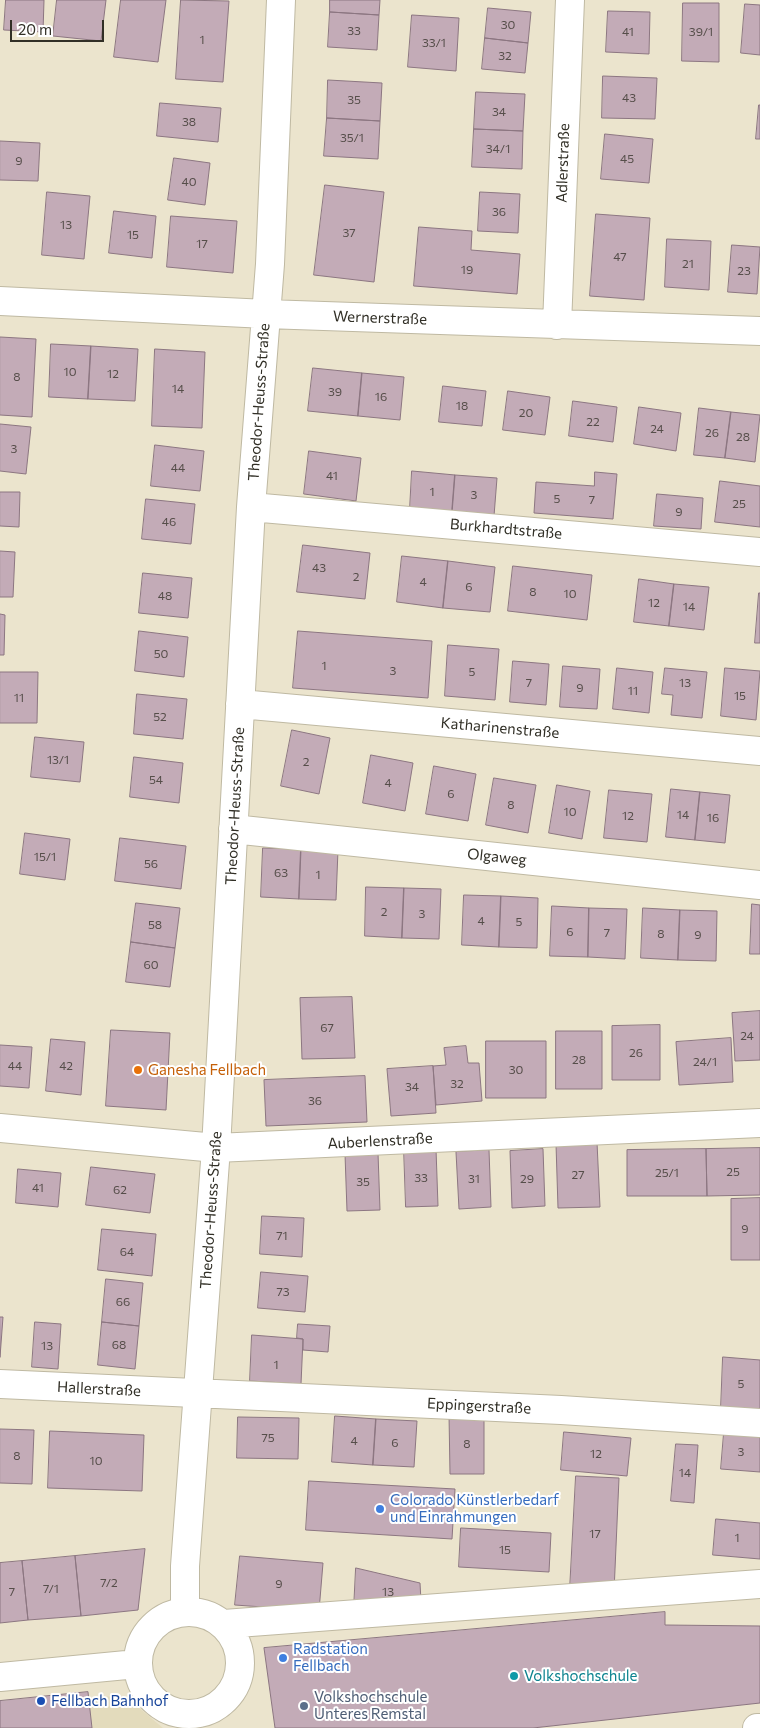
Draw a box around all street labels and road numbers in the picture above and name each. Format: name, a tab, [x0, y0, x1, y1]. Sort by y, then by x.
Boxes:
street label: Adlerstraße	[553, 123, 573, 203]
street label: Wernerstraße	[333, 307, 427, 329]
street label: Theodor-Heuss-Straße	[245, 323, 273, 481]
street label: Burkhardtstraße	[449, 515, 563, 543]
street label: Katharinenstraße	[440, 714, 560, 742]
street label: Theodor-Heuss-Straße	[222, 727, 248, 885]
street label: Olgaweg	[466, 845, 528, 869]
street label: Auberlenstraße	[327, 1129, 433, 1153]
street label: Theodor-Heuss-Straße	[197, 1131, 225, 1289]
street label: Hallerstraße	[57, 1378, 141, 1400]
street label: Eppingerstraße	[426, 1394, 532, 1418]

